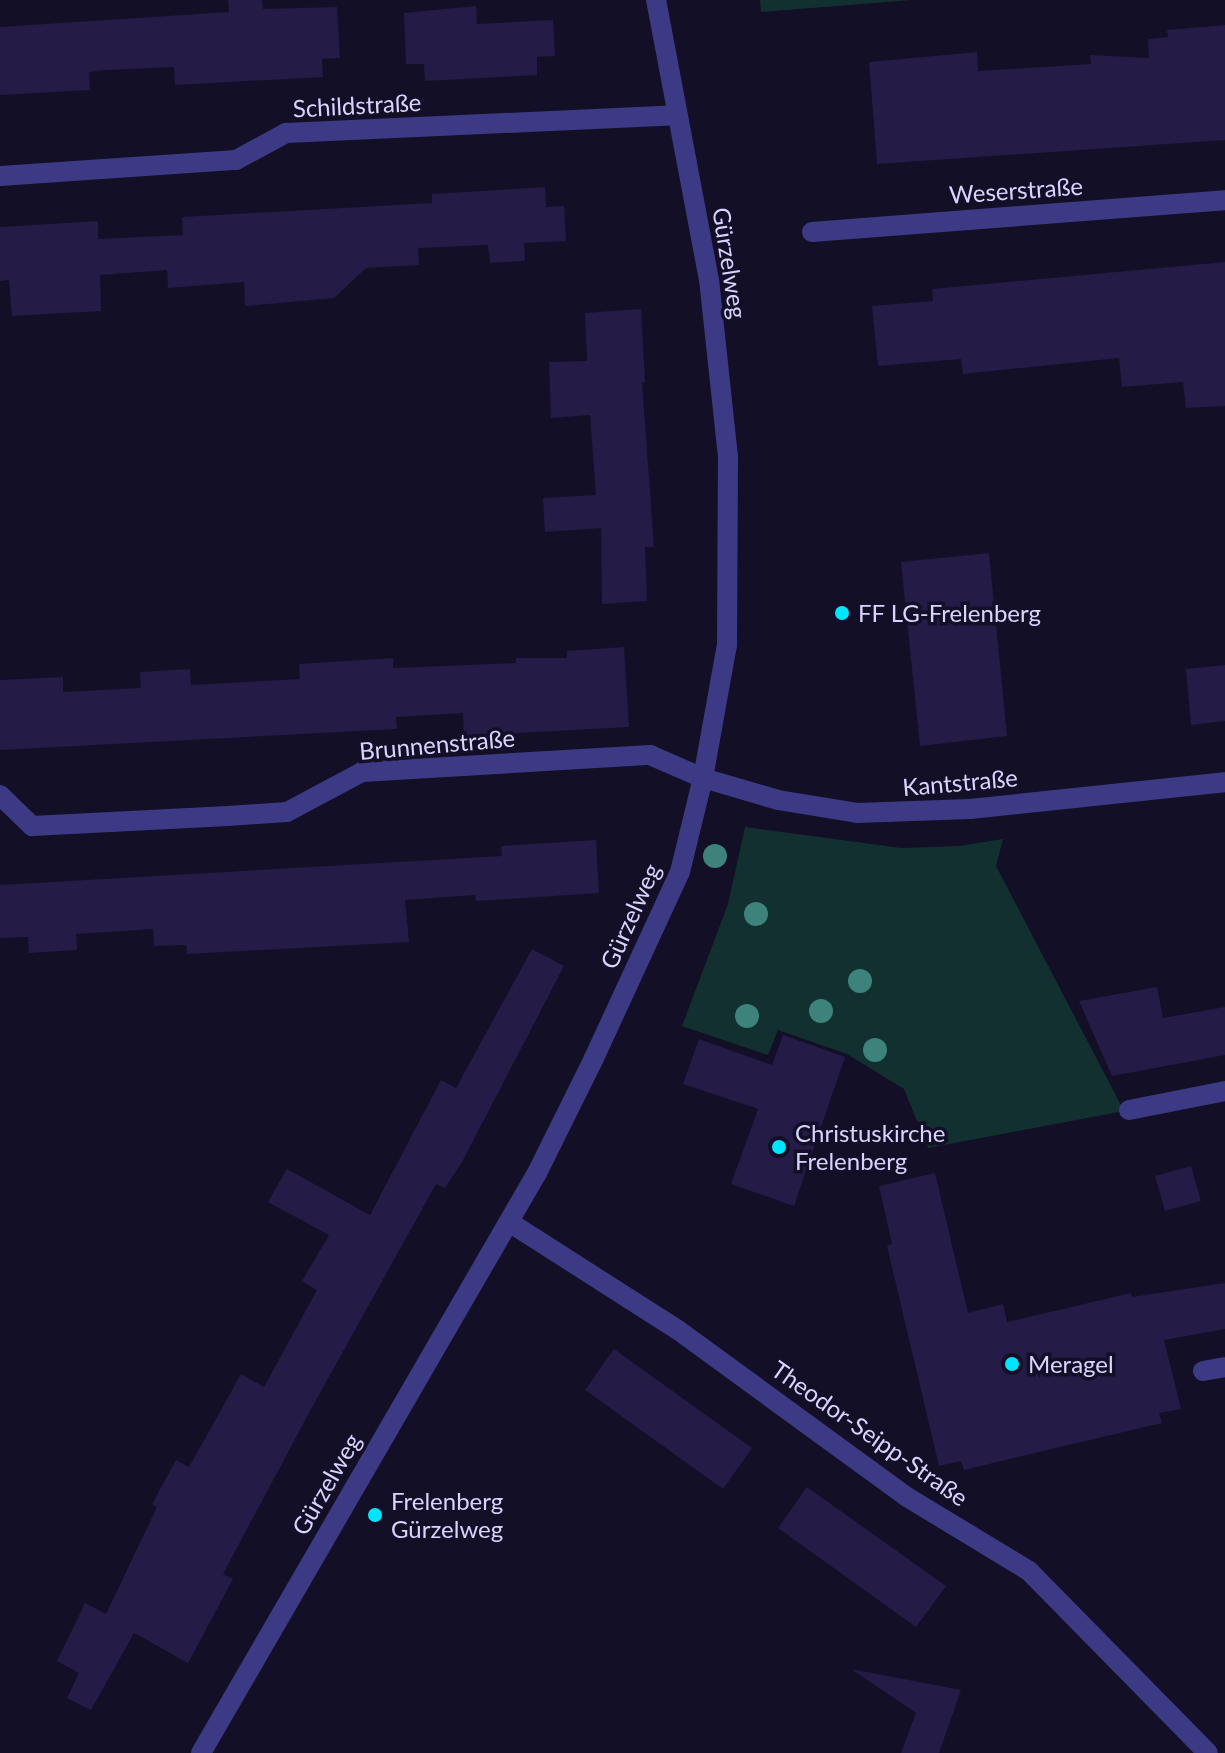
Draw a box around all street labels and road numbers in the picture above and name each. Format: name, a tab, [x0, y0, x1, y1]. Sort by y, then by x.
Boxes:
street label: Schildstraße	[292, 87, 422, 123]
street label: Weserstraße	[948, 171, 1084, 209]
street label: Gürzelweg	[707, 205, 753, 321]
street label: Brunnenstraße	[358, 723, 516, 765]
street label: Kantstraße	[901, 763, 1019, 801]
street label: Gürzelweg	[594, 859, 666, 973]
street label: Theodor-Seipp-Straße	[766, 1354, 974, 1512]
street label: Gürzelweg	[285, 1428, 367, 1540]

